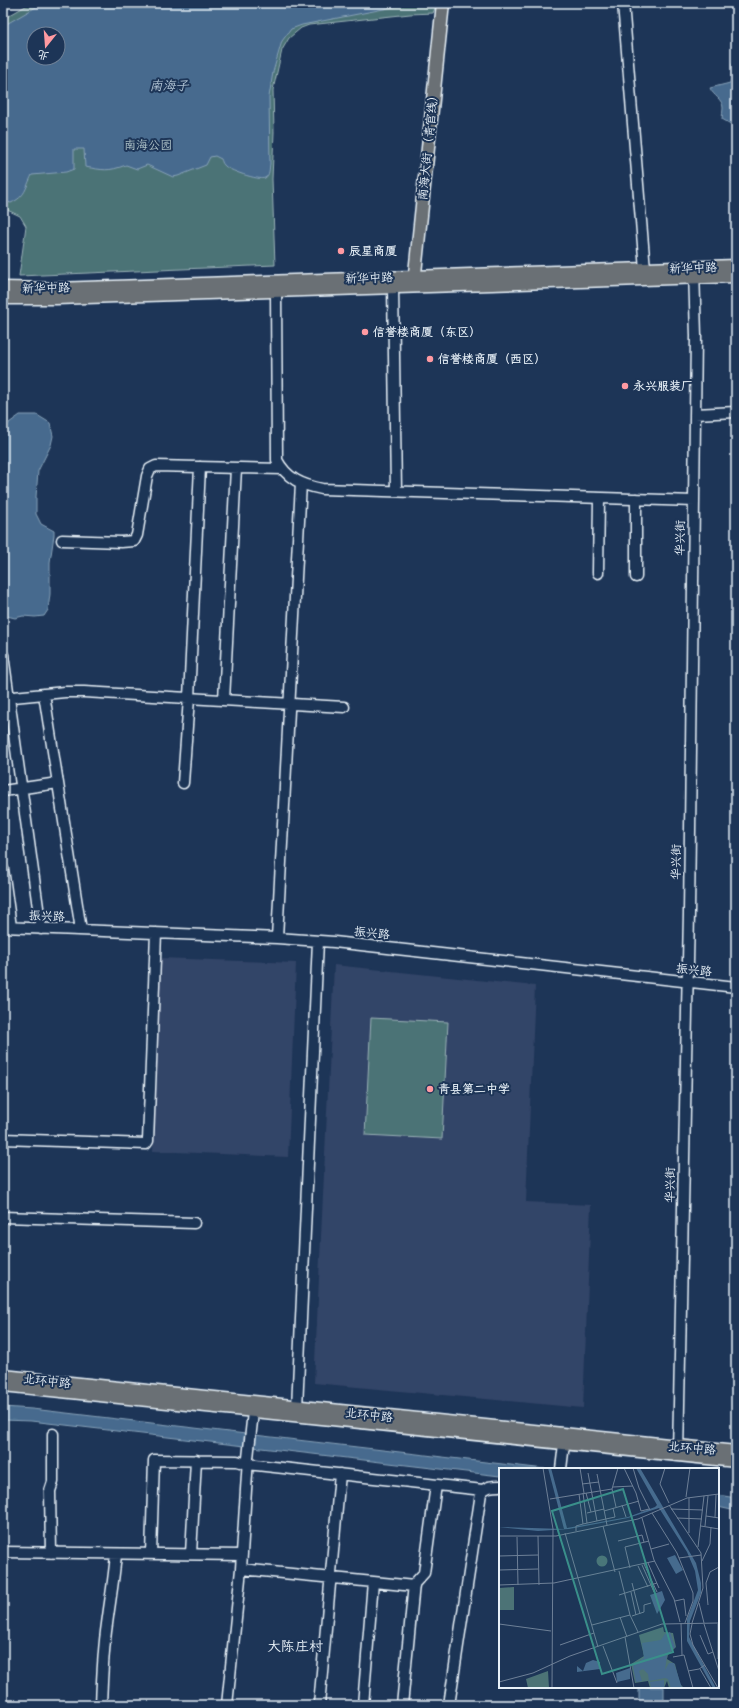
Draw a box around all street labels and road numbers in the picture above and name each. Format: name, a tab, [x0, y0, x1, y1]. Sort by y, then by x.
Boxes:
street label: 南海大街 （青官线）	[415, 89, 443, 201]
street label: 新华中路	[669, 260, 717, 278]
street label: 新华中路	[345, 270, 393, 288]
street label: 新华中路	[22, 281, 70, 297]
street label: 华兴街	[673, 520, 689, 556]
street label: 华兴街	[669, 844, 685, 880]
street label: 振兴路	[29, 908, 65, 926]
street label: 振兴路	[353, 924, 391, 944]
street label: 振兴路	[675, 961, 713, 981]
street label: 华兴街	[663, 1167, 679, 1203]
street label: 北环中路	[22, 1372, 72, 1392]
street label: 北环中路	[344, 1406, 394, 1426]
street label: 北环中路	[667, 1439, 717, 1459]

